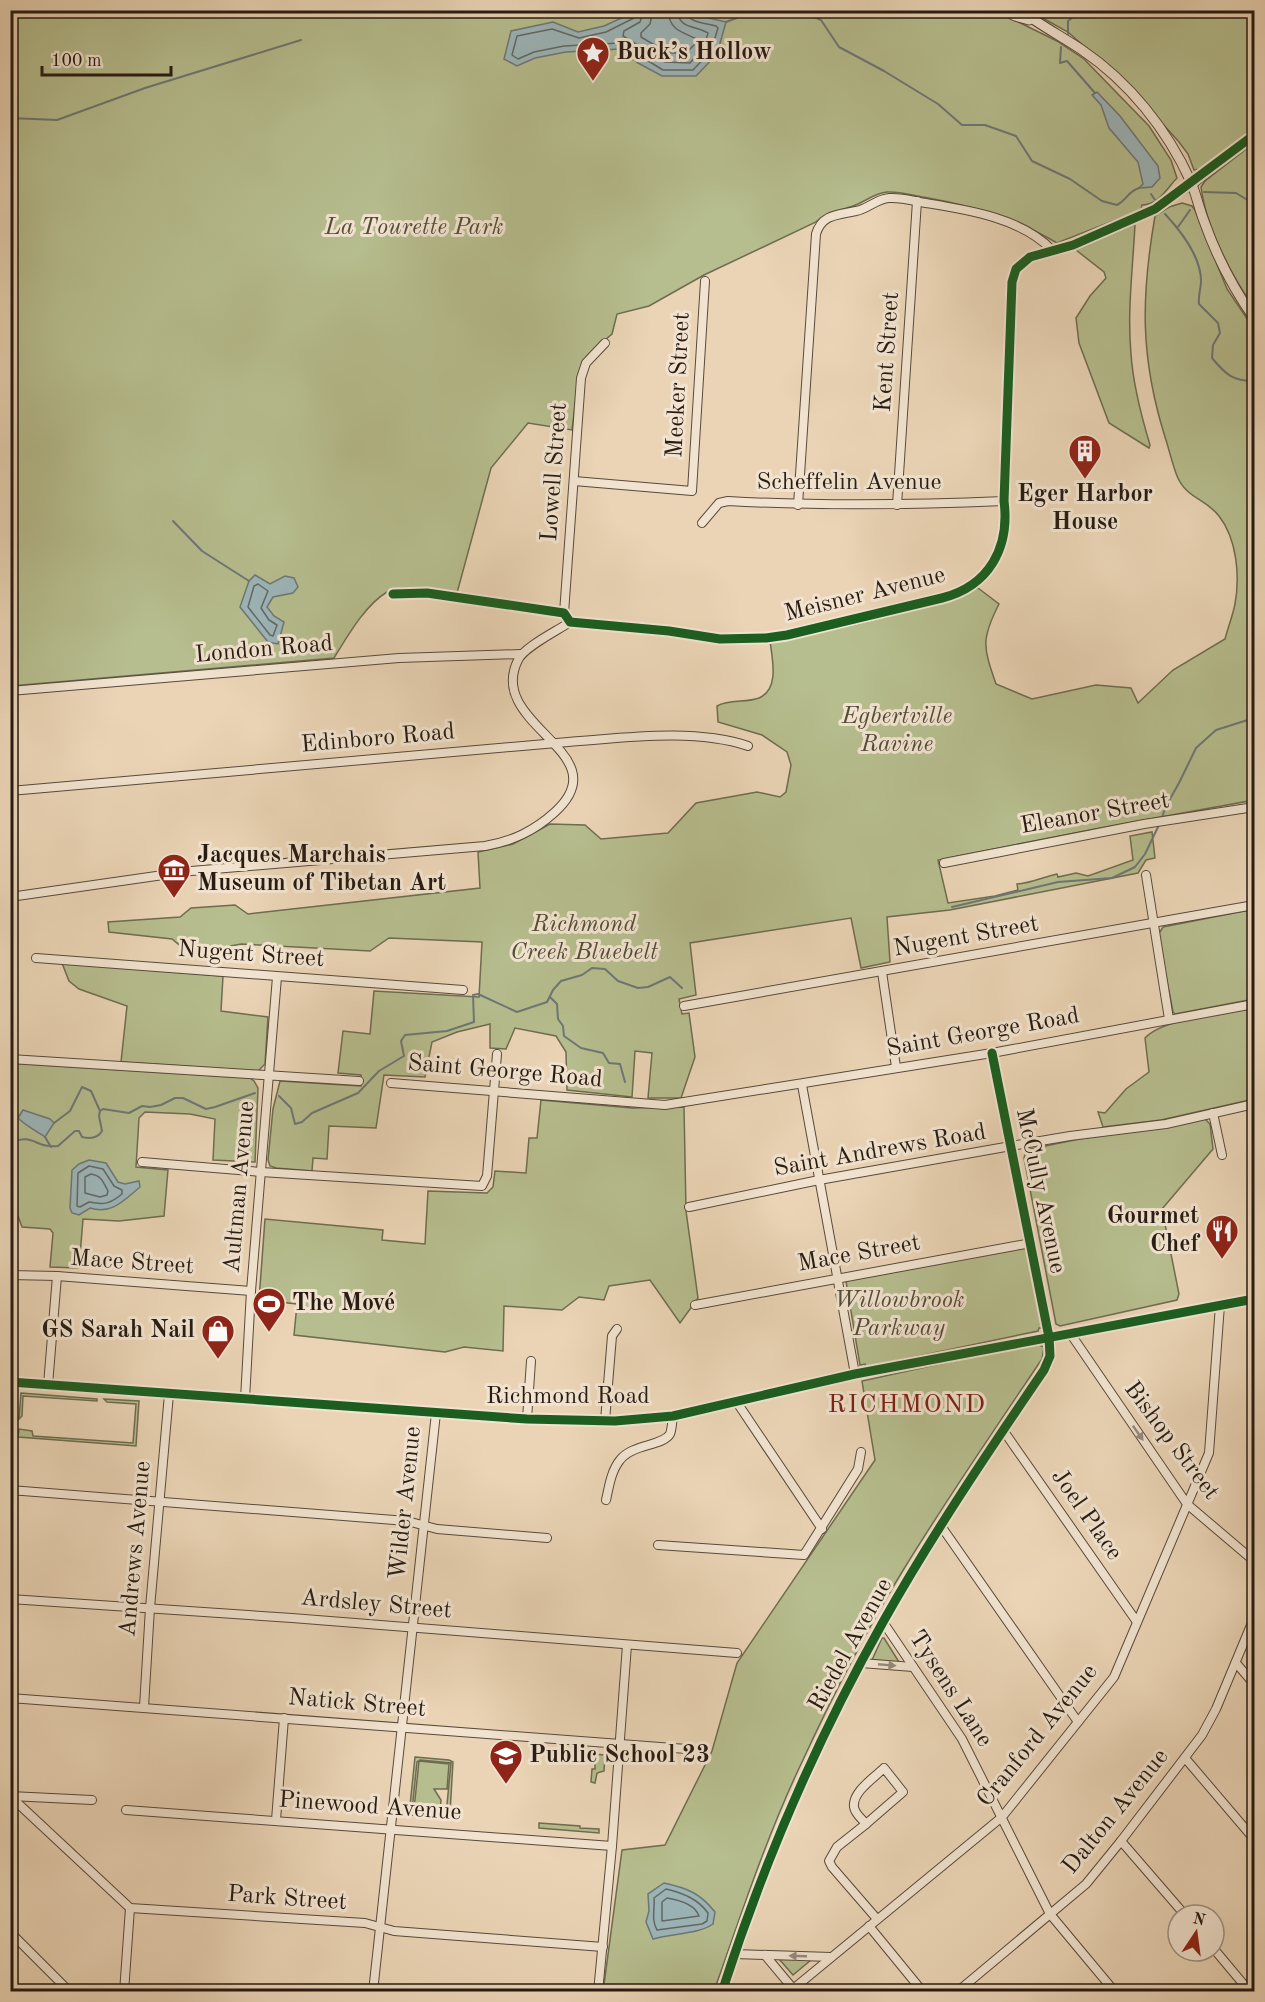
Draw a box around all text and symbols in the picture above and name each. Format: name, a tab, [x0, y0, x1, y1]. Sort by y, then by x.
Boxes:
place icon: Buck’s Hollow	[575, 35, 611, 82]
scale bar	[42, 39, 171, 77]
place label: Buck’s Hollow	[616, 41, 772, 65]
text: 100 m	[51, 52, 102, 70]
park label: La Tourette Park	[324, 216, 503, 240]
street label: Kent Street	[872, 291, 904, 413]
street label: Meeker Street	[663, 312, 695, 458]
street label: Lowell Street	[538, 402, 572, 542]
building icon: Eger Harbor House	[1067, 433, 1103, 480]
street label: Scheffelin Avenue	[756, 471, 942, 495]
place label: Eger Harbor House	[1017, 483, 1153, 535]
street label: Meisner Avenue	[782, 563, 948, 627]
street label: London Road	[194, 632, 334, 668]
park label: Egbertville Ravine	[841, 705, 953, 757]
street label: Edinboro Road	[300, 720, 456, 758]
street label: Eleanor Street	[1019, 789, 1171, 839]
place label: Jacques Marchais Museum of Tibetan Art	[197, 844, 446, 896]
museum icon: Jacques Marchais Museum of Tibetan Art	[156, 852, 192, 899]
street label: Nugent Street	[892, 912, 1040, 962]
park label: Richmond Creek Bluebelt	[510, 913, 658, 965]
street label: Nugent Street	[177, 938, 325, 972]
street label: Saint George Road	[885, 1004, 1081, 1062]
street label: Saint George Road	[407, 1052, 603, 1092]
street label: Aultman Avenue	[221, 1100, 259, 1274]
street label: McCully Avenue	[1011, 1106, 1069, 1276]
street label: Saint Andrews Road	[772, 1120, 988, 1182]
place label: Gourmet Chef	[1107, 1205, 1201, 1257]
restaurant icon: Gourmet Chef	[1204, 1213, 1240, 1260]
street label: Mace Street	[796, 1231, 922, 1277]
street label: Mace Street	[69, 1247, 195, 1279]
sports icon: The Mové	[251, 1286, 287, 1333]
park label: Willowbrook Parkway	[833, 1289, 965, 1341]
place label: The Mové	[292, 1292, 395, 1316]
shop icon: GS Sarah Nail	[200, 1313, 236, 1360]
place label: GS Sarah Nail	[41, 1319, 195, 1343]
street label: Bishop Street	[1119, 1377, 1223, 1505]
street label: Richmond Road	[486, 1385, 650, 1409]
district label: RICHMOND	[827, 1392, 987, 1418]
street label: Wilder Avenue	[386, 1425, 426, 1581]
one-way arrow	[1132, 1425, 1144, 1441]
street label: Andrews Avenue	[116, 1460, 156, 1638]
street label: Joel Place	[1046, 1465, 1126, 1565]
street label: Riedel Avenue	[805, 1575, 897, 1715]
street label: Ardsley Street	[299, 1586, 453, 1624]
street label: Tysens Lane	[904, 1627, 996, 1751]
one-way arrow	[878, 1660, 897, 1670]
street label: Cranford Avenue	[973, 1660, 1103, 1812]
street label: Natick Street	[287, 1686, 427, 1722]
school or university icon: Public School 23	[488, 1738, 524, 1785]
place label: Public School 23	[529, 1744, 710, 1768]
street label: Dalton Avenue	[1058, 1745, 1174, 1879]
street label: Pinewood Avenue	[278, 1789, 462, 1825]
street label: Park Street	[226, 1883, 348, 1915]
north arrow	[1166, 1903, 1226, 1963]
text: N	[1191, 1911, 1207, 1930]
one-way arrow	[789, 1951, 808, 1961]

